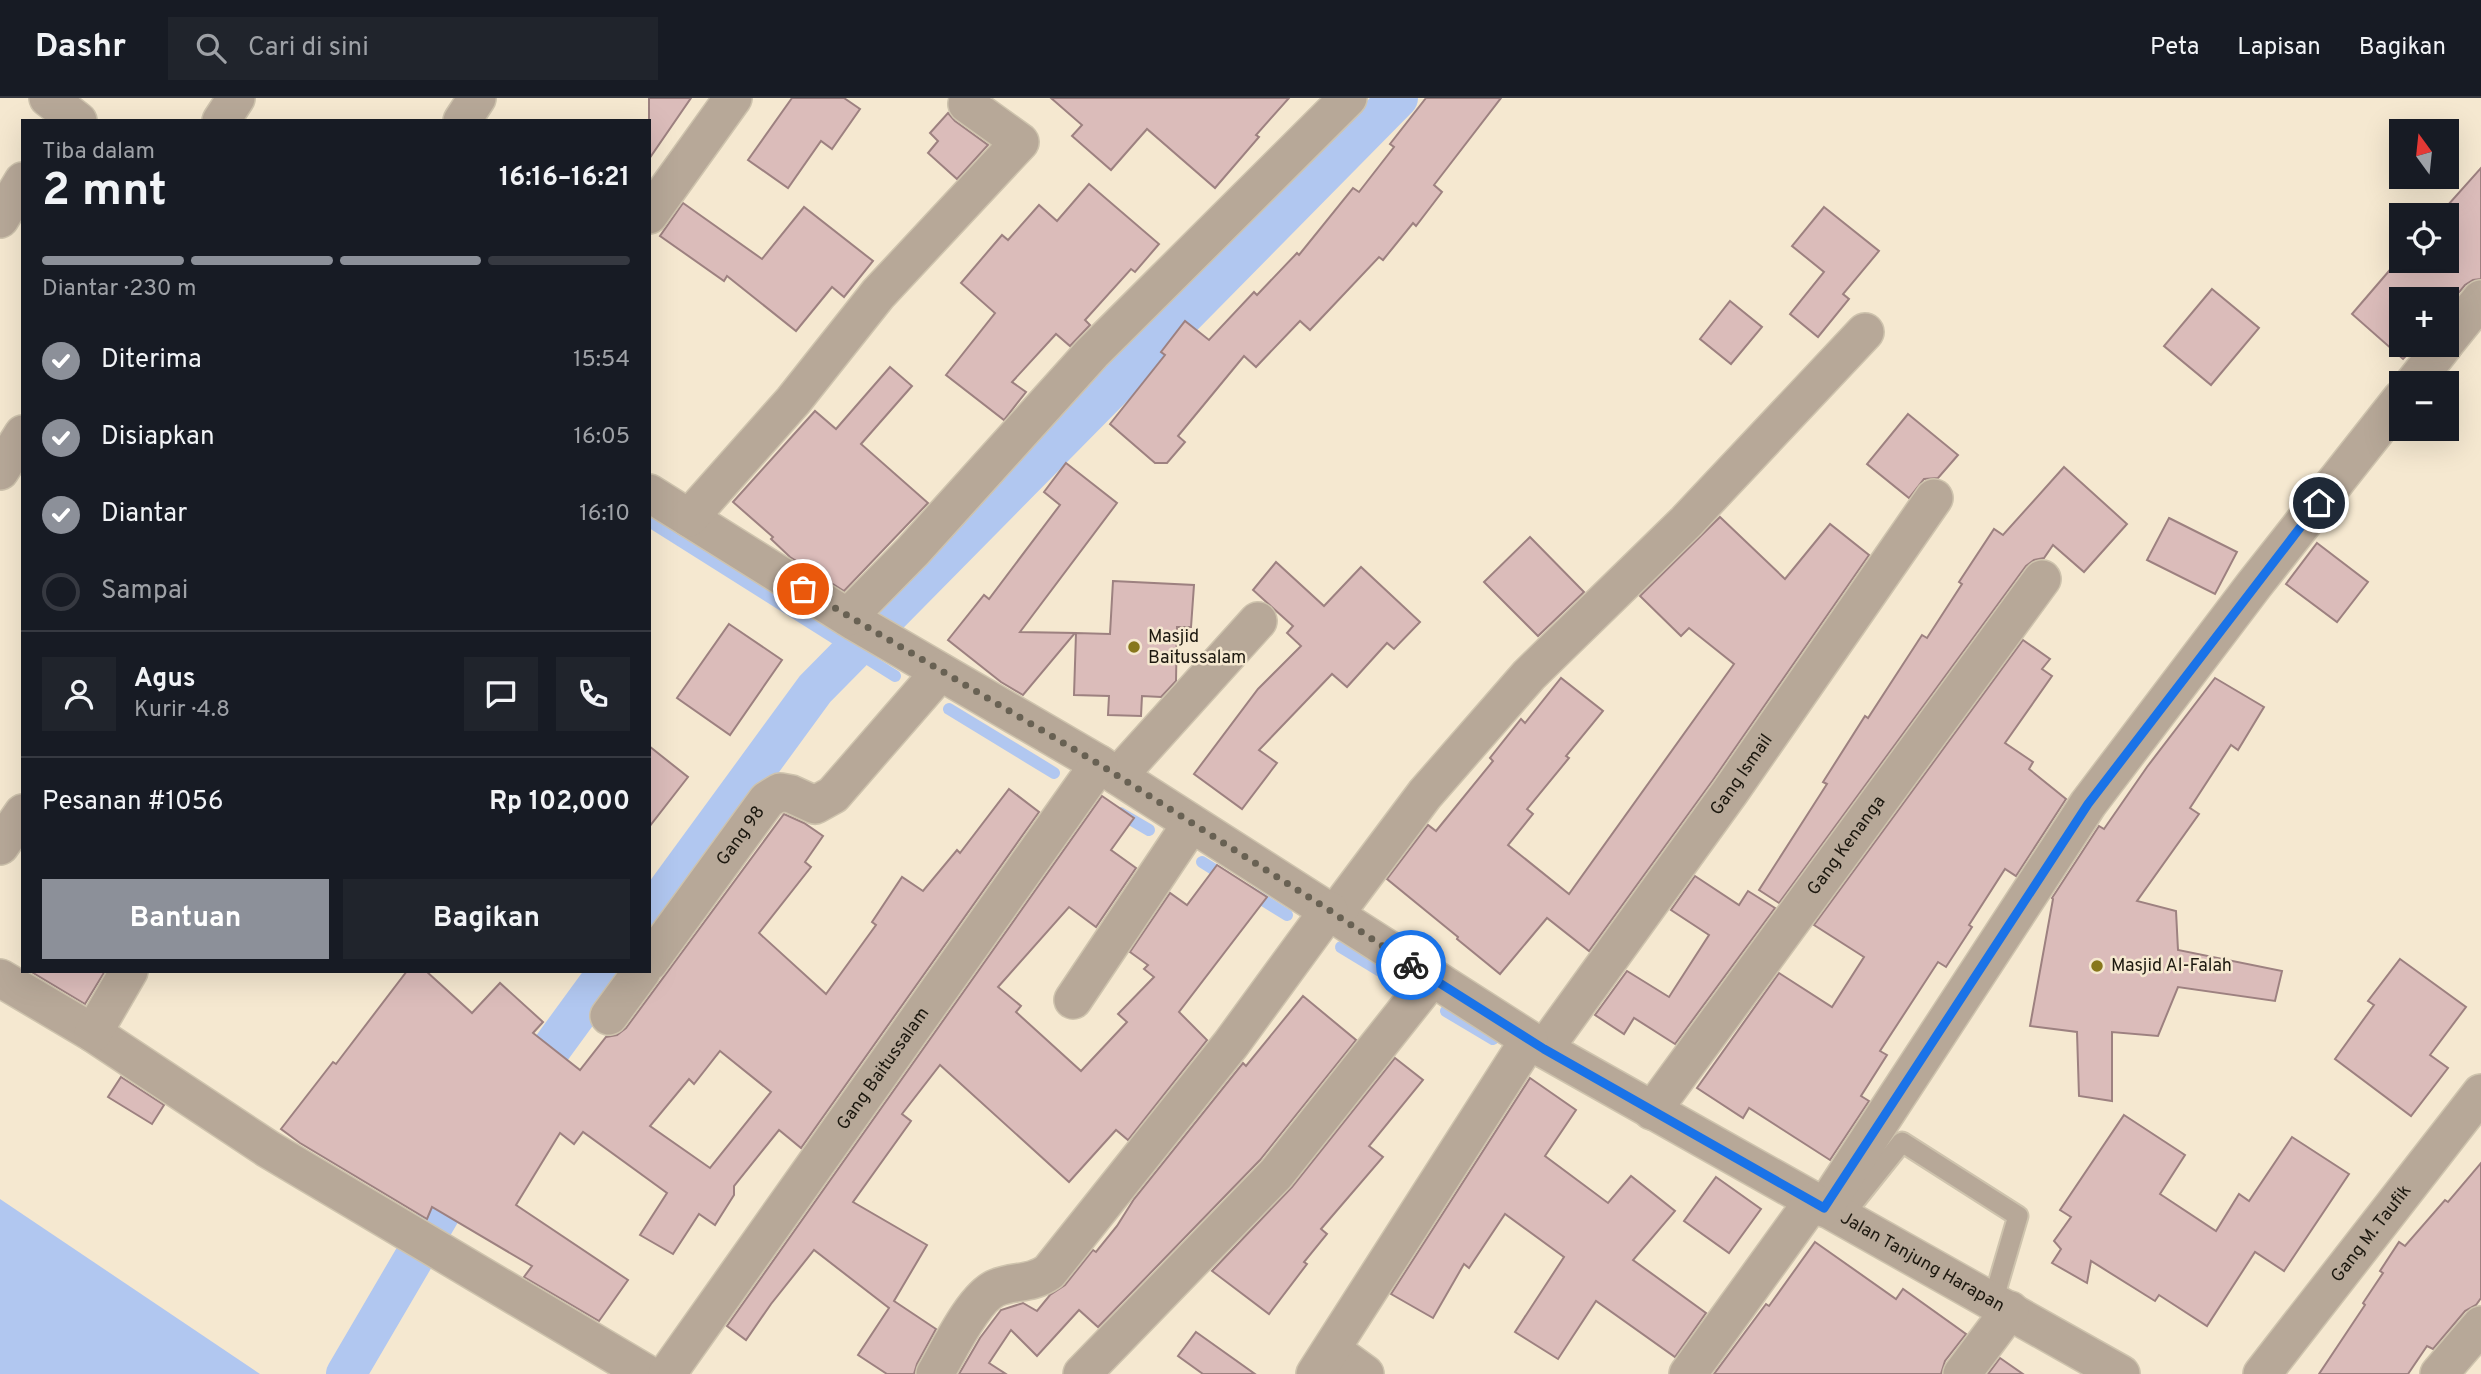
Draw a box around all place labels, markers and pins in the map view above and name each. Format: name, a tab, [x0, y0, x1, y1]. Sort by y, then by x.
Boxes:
pin	[2289, 473, 2349, 533]
pin	[773, 559, 833, 619]
place label: Masjid Baitussalam	[1148, 626, 1246, 670]
marker: Masjid Baitussalam	[1126, 639, 1142, 655]
place label: Masjid Al-Falah	[2111, 955, 2232, 978]
marker: Masjid Al-Falah	[2089, 958, 2105, 974]

